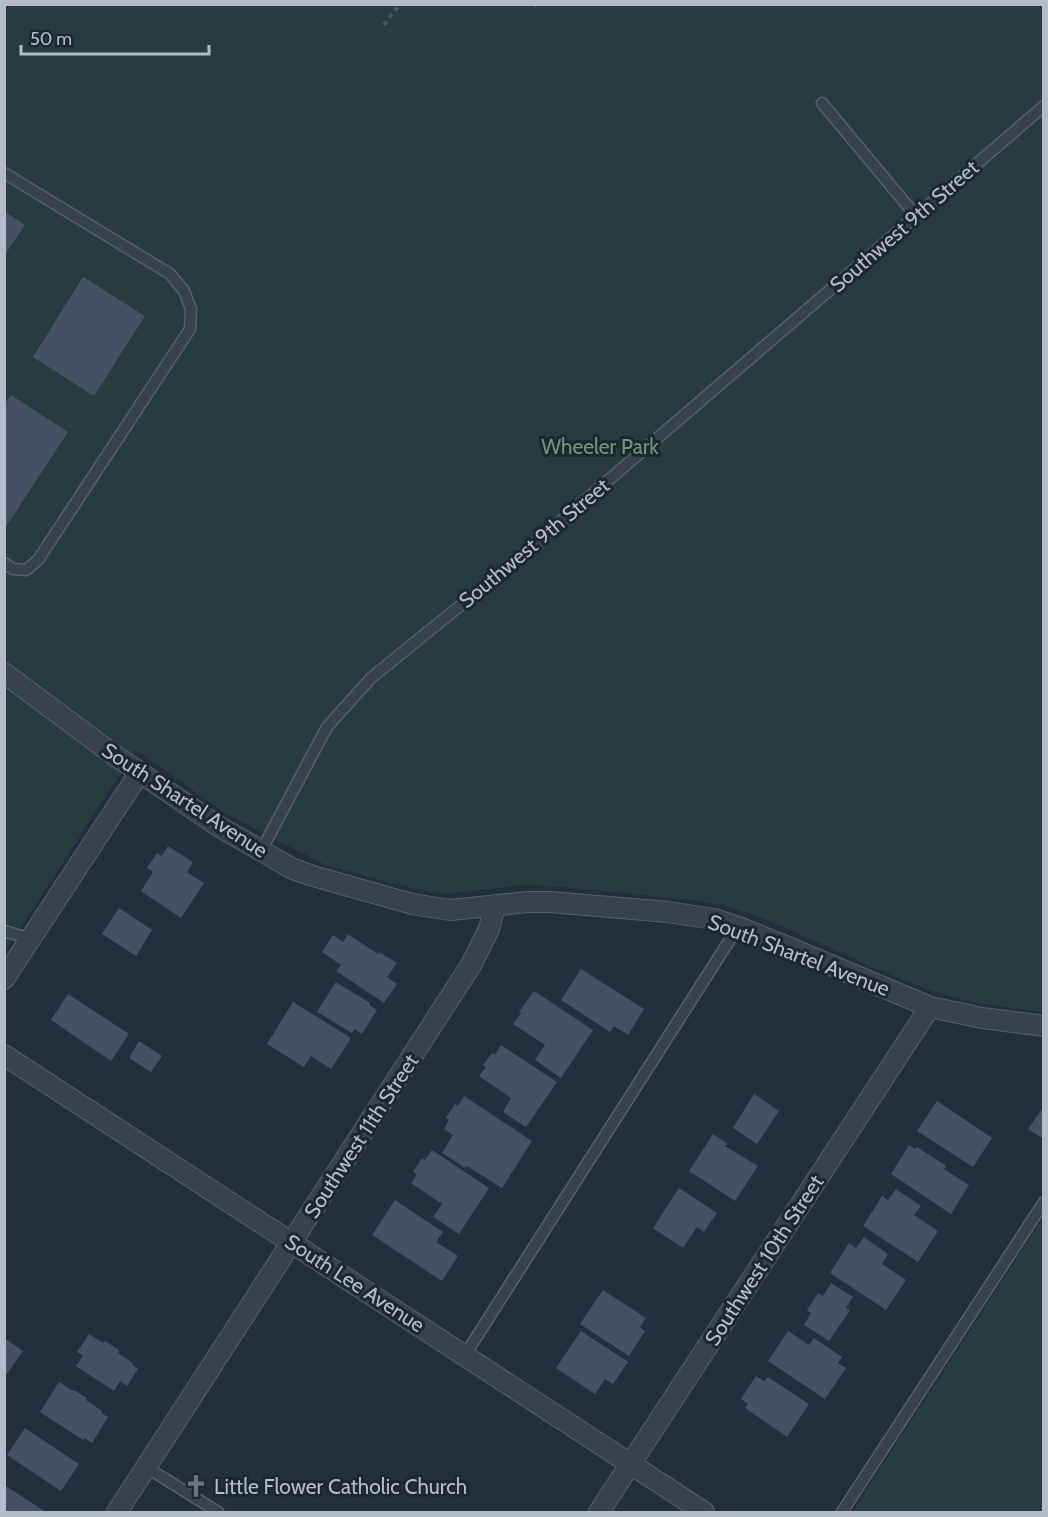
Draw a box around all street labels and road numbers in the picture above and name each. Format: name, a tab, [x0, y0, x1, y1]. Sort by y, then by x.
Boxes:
street label: Southwest 9th Street	[825, 155, 983, 297]
street label: Southwest 9th Street	[454, 473, 614, 613]
street label: South Shartel Avenue	[98, 737, 273, 863]
street label: South Shartel Avenue	[705, 909, 893, 1001]
street label: Southwest 11th Street	[299, 1049, 423, 1223]
street label: Southwest 10th Street	[700, 1170, 828, 1350]
street label: South Lee Avenue	[281, 1229, 430, 1337]

